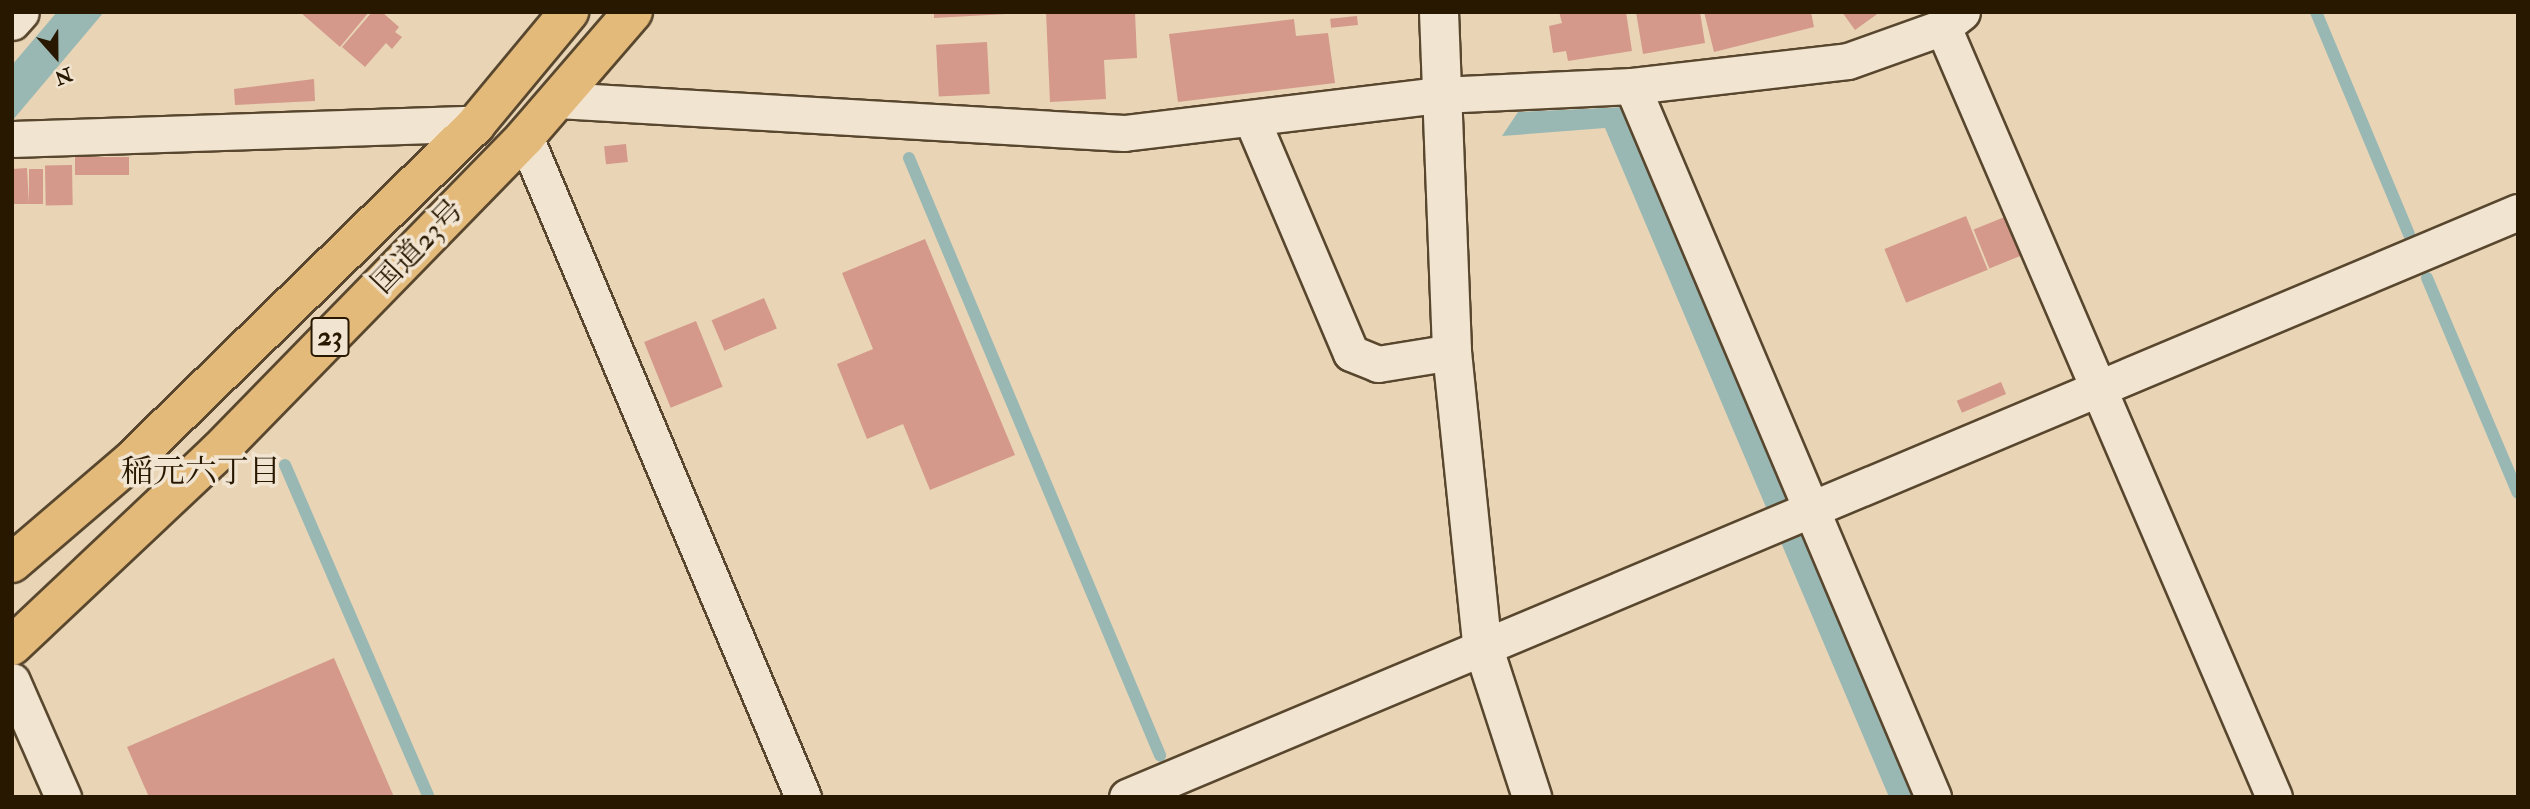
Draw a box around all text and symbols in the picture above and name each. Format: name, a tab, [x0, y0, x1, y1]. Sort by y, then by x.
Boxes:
north arrow	[21, 21, 91, 91]
text: N	[51, 61, 76, 90]
street label: 国道23号	[365, 193, 471, 301]
road number: 23	[309, 312, 351, 362]
district label: 稲元六丁目	[121, 453, 281, 491]

